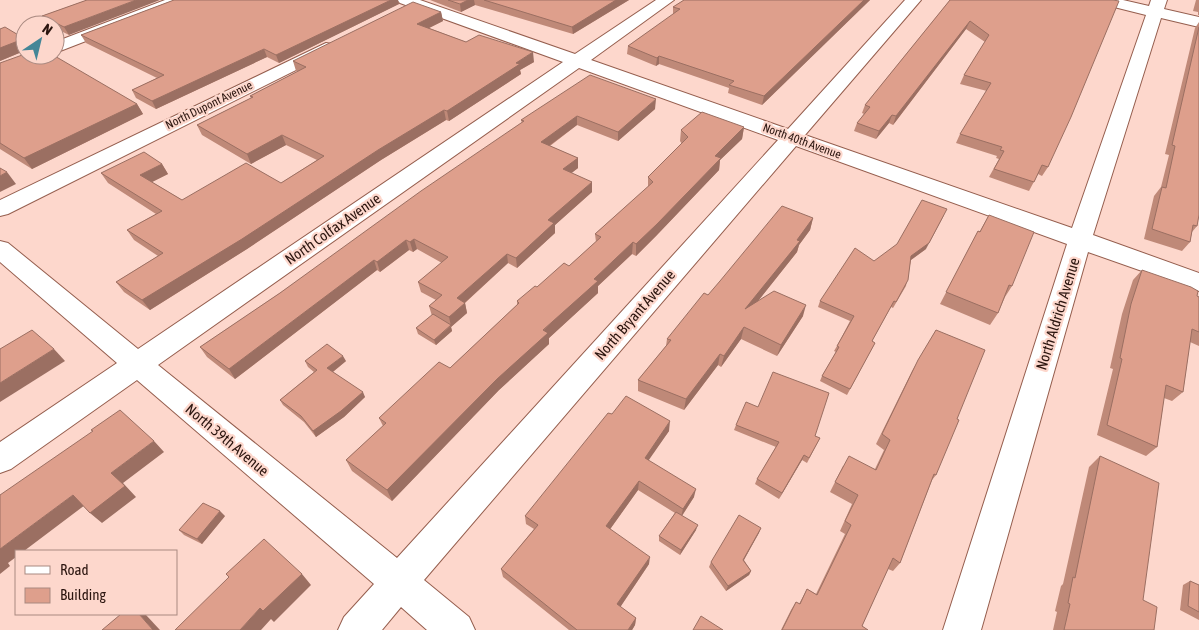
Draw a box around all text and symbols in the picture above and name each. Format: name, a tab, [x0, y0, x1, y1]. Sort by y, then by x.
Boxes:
north arrow	[15, 15, 65, 65]
text: N	[39, 20, 55, 38]
street label: North Dupont Avenue	[163, 78, 255, 132]
street label: North 40th Avenue	[761, 120, 843, 162]
street label: North Colfax Avenue	[282, 189, 384, 268]
street label: North Aldrich Avenue	[1032, 256, 1083, 372]
street label: North Bryant Avenue	[591, 266, 678, 363]
street label: North 39th Avenue	[182, 400, 272, 479]
legend	[15, 550, 178, 615]
text: Road	[60, 561, 89, 578]
text: Building	[60, 586, 106, 603]

